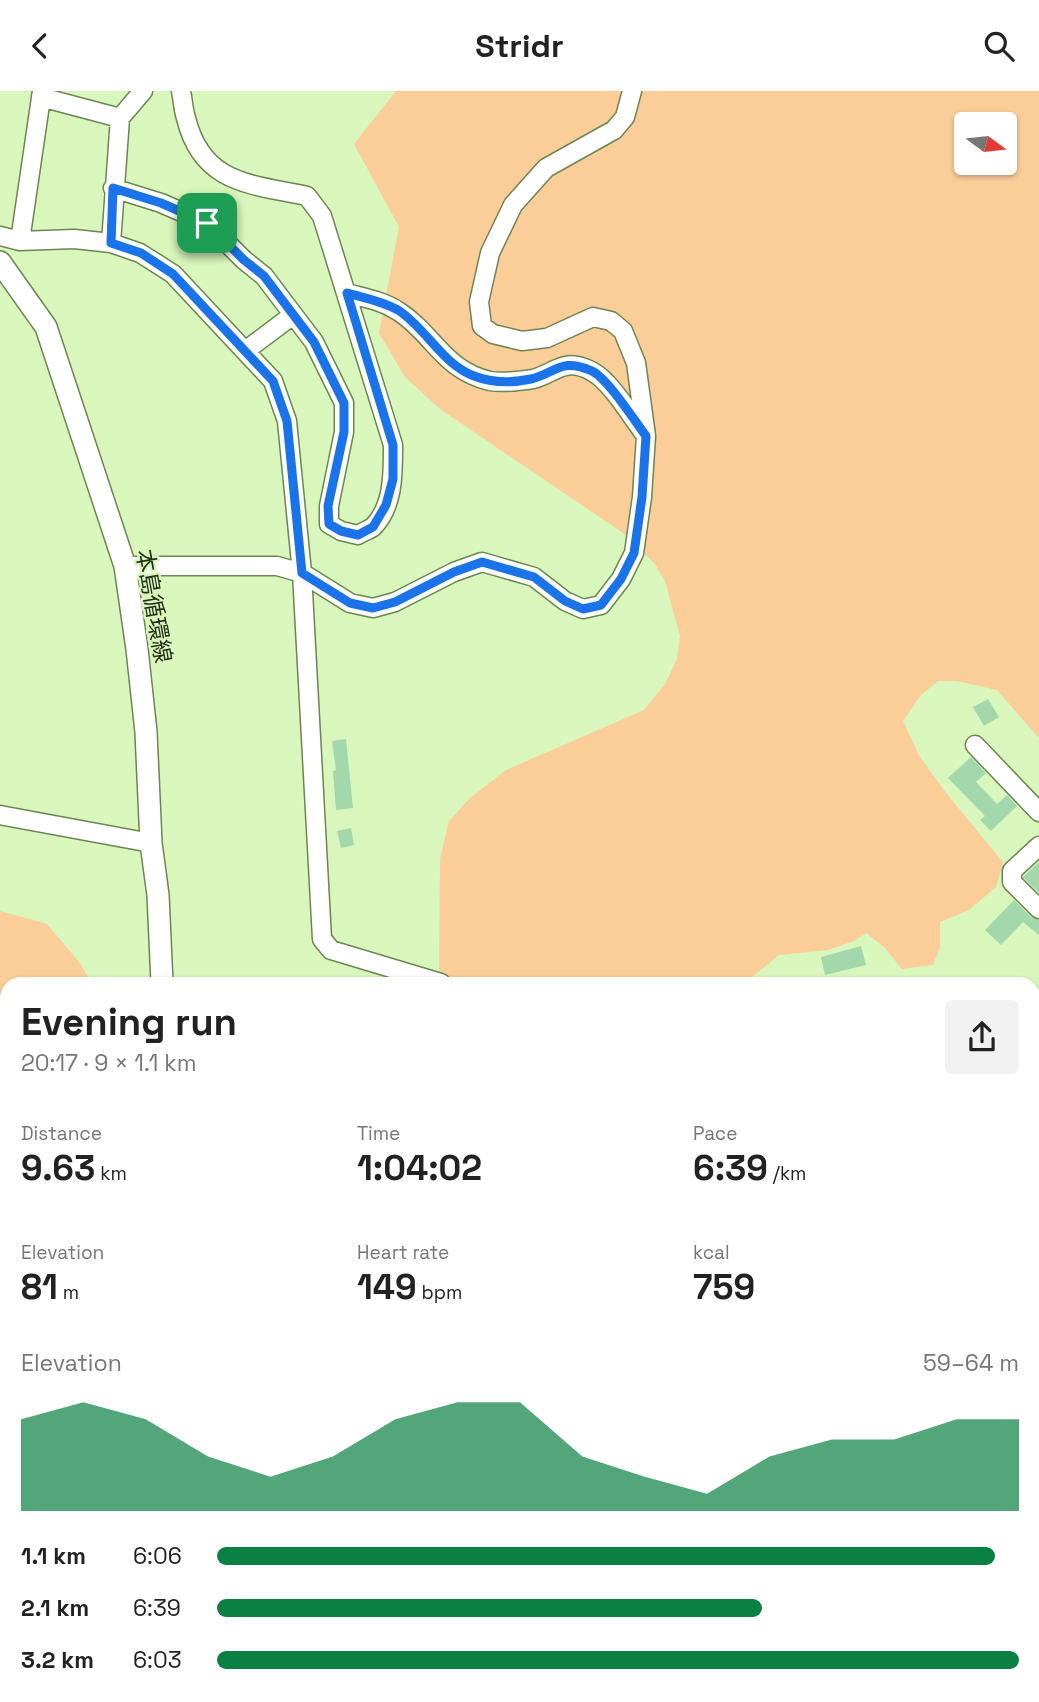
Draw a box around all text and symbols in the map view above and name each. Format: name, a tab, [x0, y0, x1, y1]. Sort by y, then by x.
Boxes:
text: Stridr	[475, 26, 564, 66]
icon: back	[21, 27, 59, 65]
icon: search	[980, 27, 1018, 65]
north arrow	[954, 112, 1017, 175]
map controls	[954, 112, 1017, 175]
pin	[177, 193, 237, 253]
icon: arrive	[188, 204, 226, 242]
street label: 本島循環線	[129, 547, 179, 665]
text: Evening run	[21, 998, 237, 1046]
button: share	[945, 1000, 1019, 1074]
text: 20:17 · 9 × 1.1 km	[21, 1048, 196, 1078]
text: Distance	[21, 1121, 102, 1146]
text: Time	[357, 1121, 400, 1146]
text: Pace	[693, 1121, 737, 1146]
text: 9.63	[21, 1146, 95, 1190]
text: 1:04:02	[357, 1146, 482, 1190]
text: 6:39	[693, 1146, 768, 1190]
text: km	[95, 1161, 127, 1186]
text: /km	[768, 1161, 806, 1186]
text: Elevation	[21, 1240, 104, 1265]
text: Heart rate	[357, 1240, 449, 1265]
text: kcal	[693, 1240, 730, 1265]
text: 81	[21, 1265, 58, 1309]
text: 149	[357, 1265, 417, 1309]
text: 759	[693, 1265, 755, 1309]
text: m	[58, 1280, 79, 1305]
text: bpm	[417, 1280, 462, 1305]
text: Elevation	[21, 1348, 122, 1378]
text: 59–64 m	[923, 1348, 1019, 1378]
text: 1.1 km	[21, 1541, 86, 1571]
text: 6:06	[133, 1541, 182, 1571]
text: 2.1 km	[21, 1593, 89, 1623]
text: 6:39	[133, 1593, 181, 1623]
text: 3.2 km	[21, 1645, 94, 1675]
text: 6:03	[133, 1645, 182, 1675]

